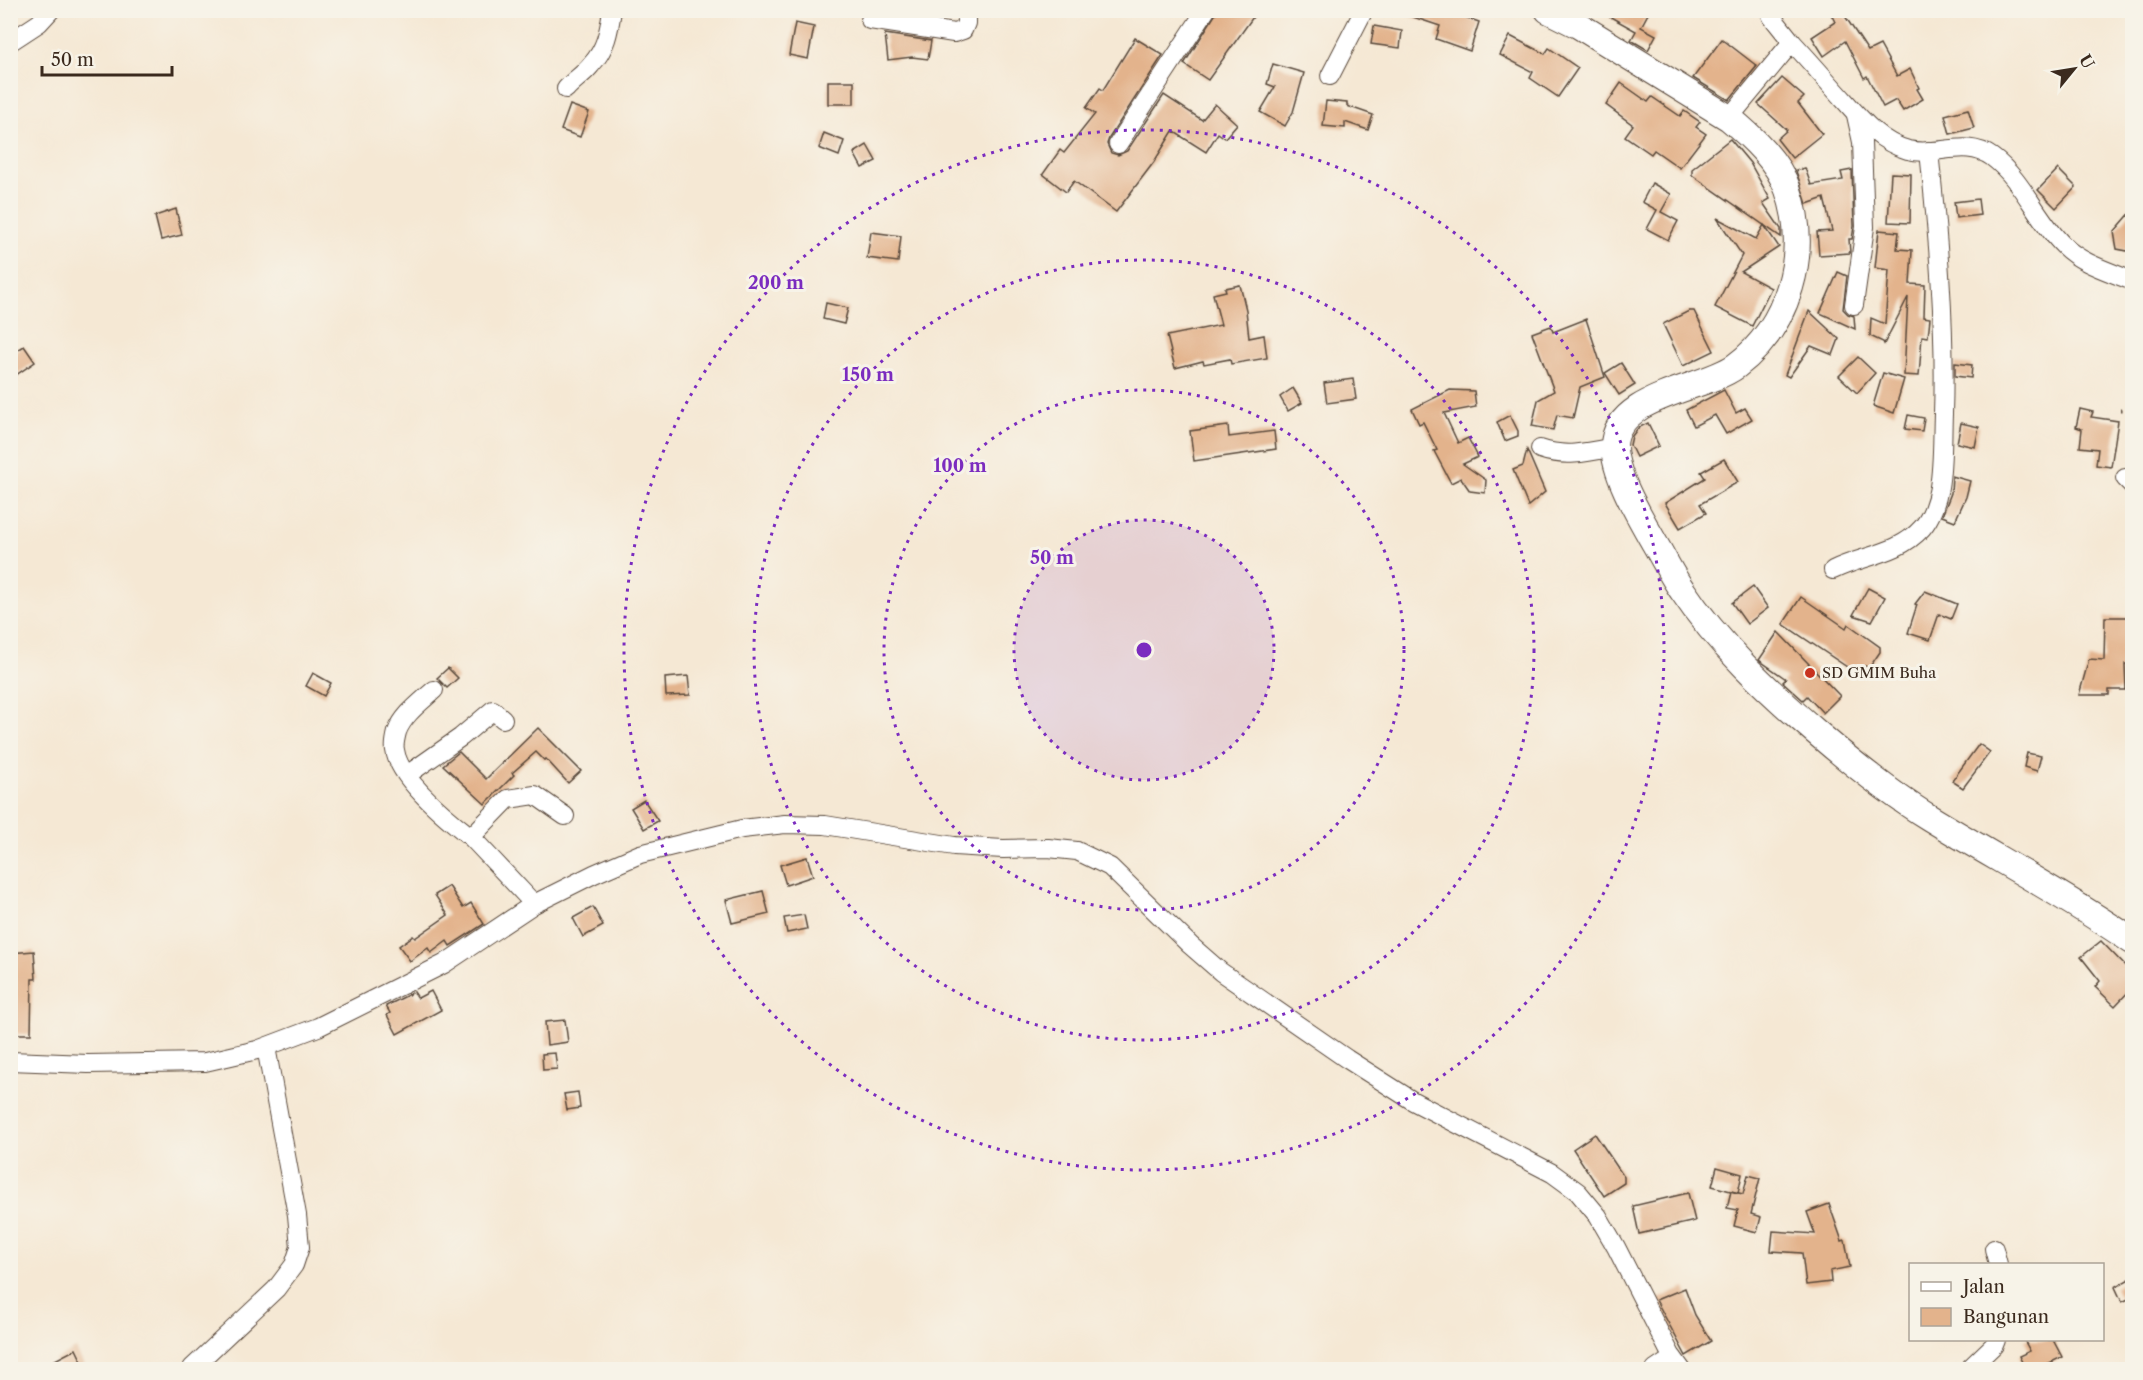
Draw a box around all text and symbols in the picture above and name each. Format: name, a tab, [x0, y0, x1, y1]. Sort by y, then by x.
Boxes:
scale bar	[42, 39, 172, 77]
north arrow	[2044, 39, 2104, 99]
text: 50 m	[51, 49, 94, 71]
text: U	[2075, 51, 2099, 72]
text: 200 m	[748, 272, 804, 294]
text: 150 m	[842, 364, 894, 386]
text: 100 m	[933, 455, 987, 477]
text: 50 m	[1030, 547, 1074, 569]
centre of rings	[1134, 640, 1154, 660]
place label: SD GMIM Buha	[1822, 663, 1936, 682]
marker: SD GMIM Buha	[1803, 666, 1817, 680]
legend	[1909, 1263, 2104, 1341]
text: Jalan	[1960, 1276, 2005, 1298]
text: Bangunan	[1963, 1306, 2049, 1328]

